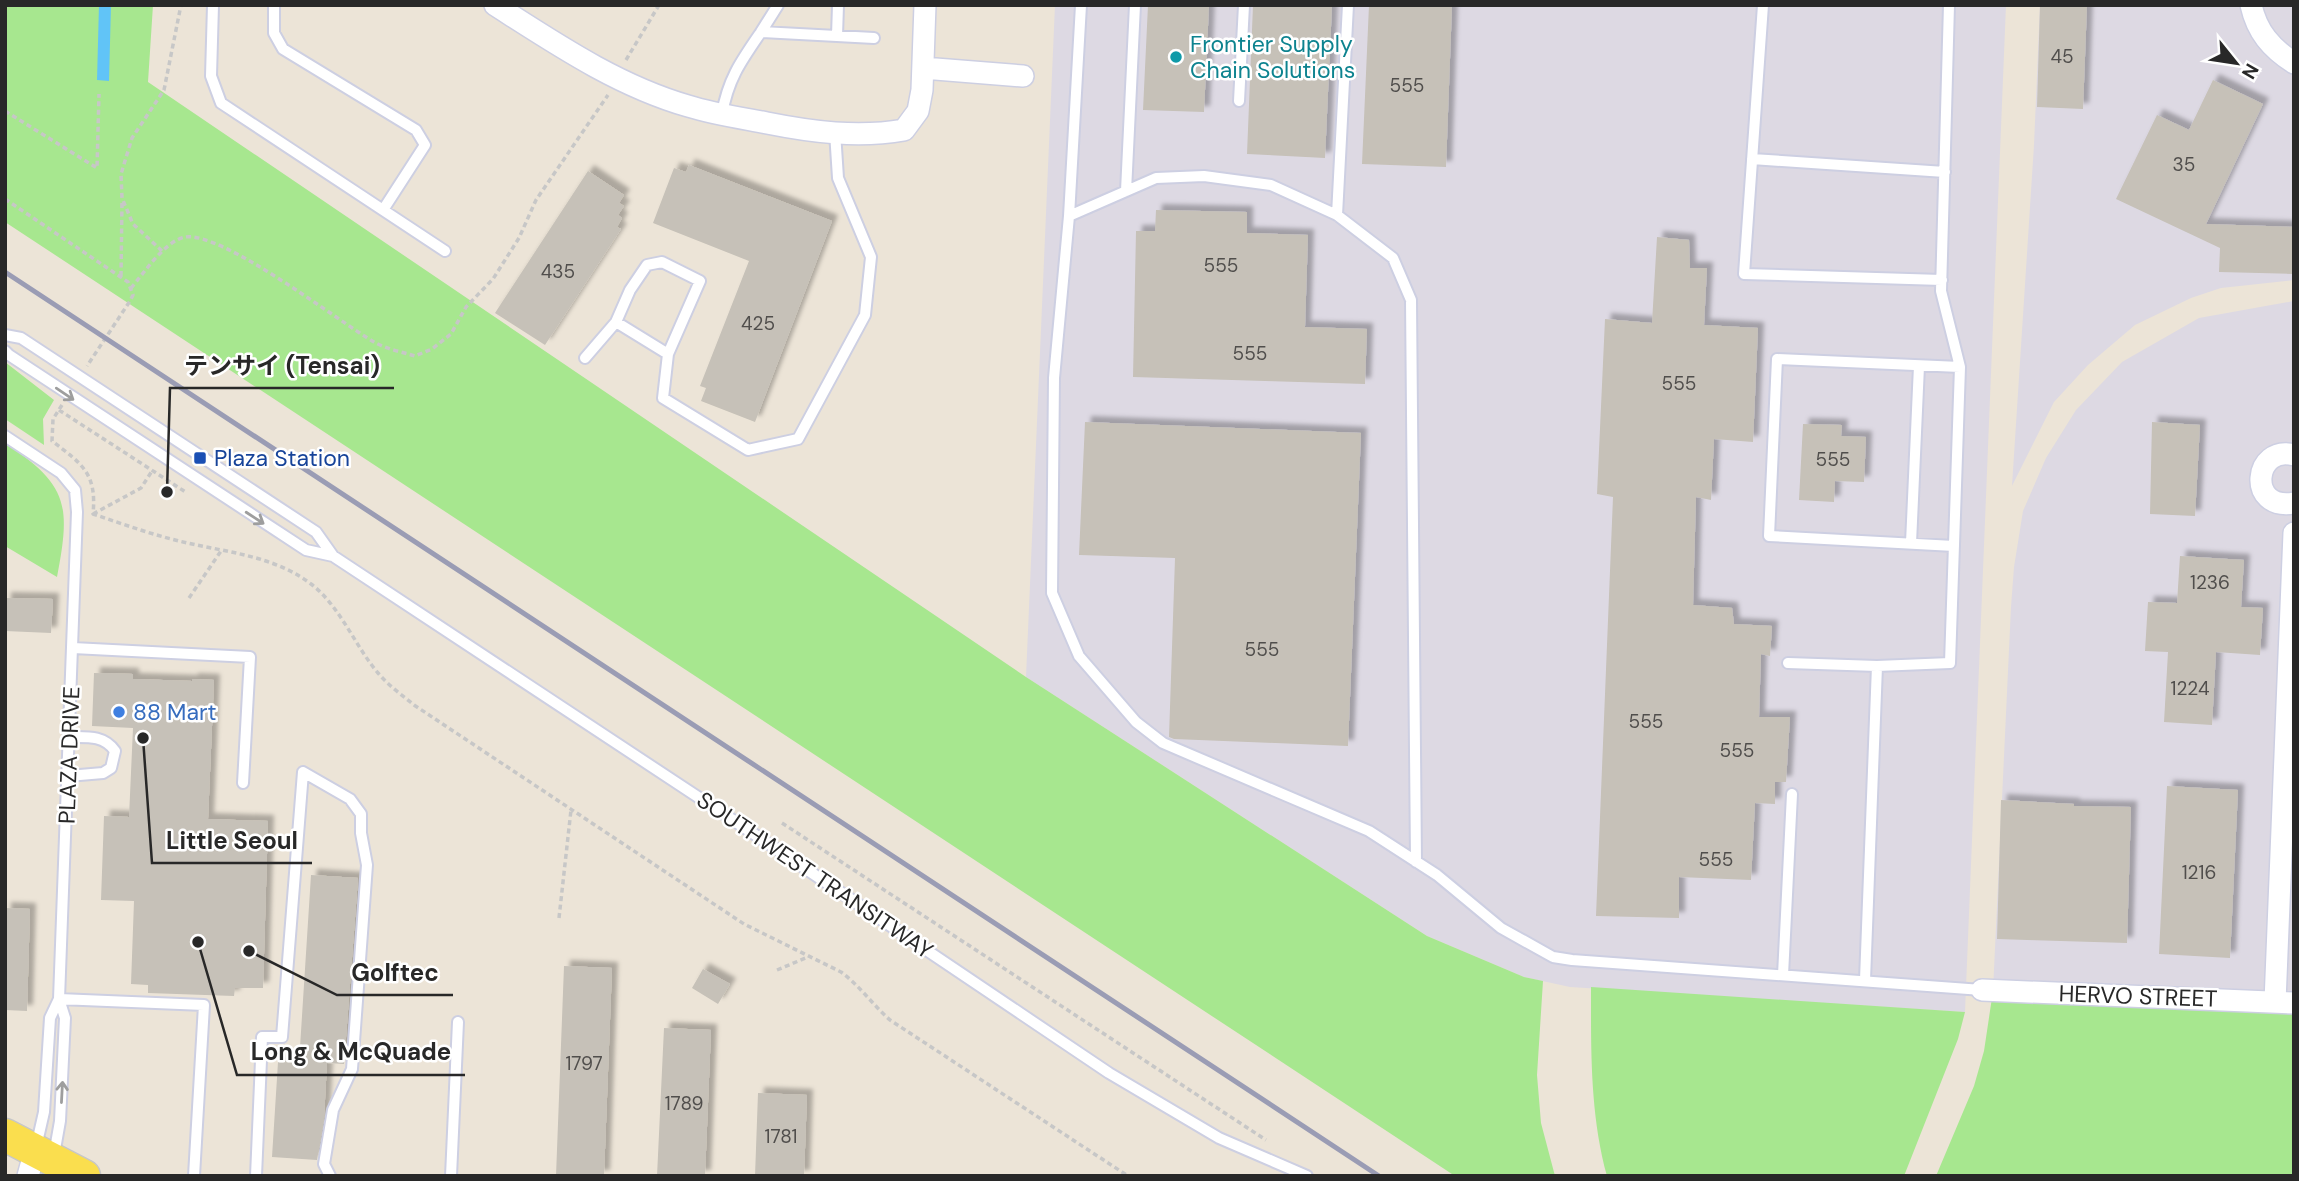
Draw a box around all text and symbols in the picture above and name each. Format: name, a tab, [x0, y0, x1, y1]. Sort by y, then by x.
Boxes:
north arrow	[2201, 28, 2271, 98]
place label: Frontier Supply Chain Solutions	[1190, 29, 1355, 85]
house number: 45	[2050, 44, 2074, 69]
marker: Frontier Supply Chain Solutions	[1168, 49, 1184, 65]
text: N	[2236, 59, 2265, 84]
house number: 555	[1390, 73, 1424, 98]
house number: 35	[2173, 152, 2195, 177]
house number: 555	[1204, 253, 1238, 278]
house number: 435	[541, 259, 575, 284]
house number: 425	[741, 311, 775, 336]
house number: 555	[1233, 341, 1267, 366]
callout: テンサイ (Tensai)	[170, 343, 394, 388]
text: テンサイ (Tensai)	[184, 350, 380, 381]
house number: 555	[1662, 371, 1696, 396]
one-way arrow	[55, 387, 74, 401]
place label: Plaza Station	[214, 443, 350, 473]
house number: 555	[1816, 447, 1850, 472]
marker: Plaza Station	[192, 450, 208, 466]
one-way arrow	[245, 512, 265, 526]
house number: 1236	[2190, 570, 2230, 595]
house number: 555	[1245, 637, 1279, 662]
house number: 1224	[2170, 676, 2210, 701]
street label: PLAZA DRIVE	[52, 686, 86, 824]
place label: 88 Mart	[133, 697, 216, 727]
marker: 88 Mart	[111, 704, 127, 720]
house number: 555	[1629, 709, 1663, 734]
house number: 555	[1720, 738, 1754, 763]
street label: SOUTHWEST TRANSITWAY	[691, 785, 939, 965]
callout: Little Seoul	[152, 818, 312, 863]
text: Little Seoul	[166, 825, 298, 856]
house number: 555	[1699, 847, 1733, 872]
house number: 1216	[2182, 860, 2216, 885]
callout: Golftec	[337, 950, 453, 995]
text: Golftec	[351, 957, 439, 988]
street label: HERVO STREET	[2058, 978, 2218, 1014]
callout: Long & McQuade	[237, 1030, 465, 1075]
text: Long & McQuade	[251, 1036, 451, 1067]
house number: 1797	[565, 1051, 603, 1076]
one-way arrow	[55, 1081, 68, 1104]
house number: 1789	[665, 1091, 703, 1116]
house number: 1781	[765, 1124, 797, 1149]

